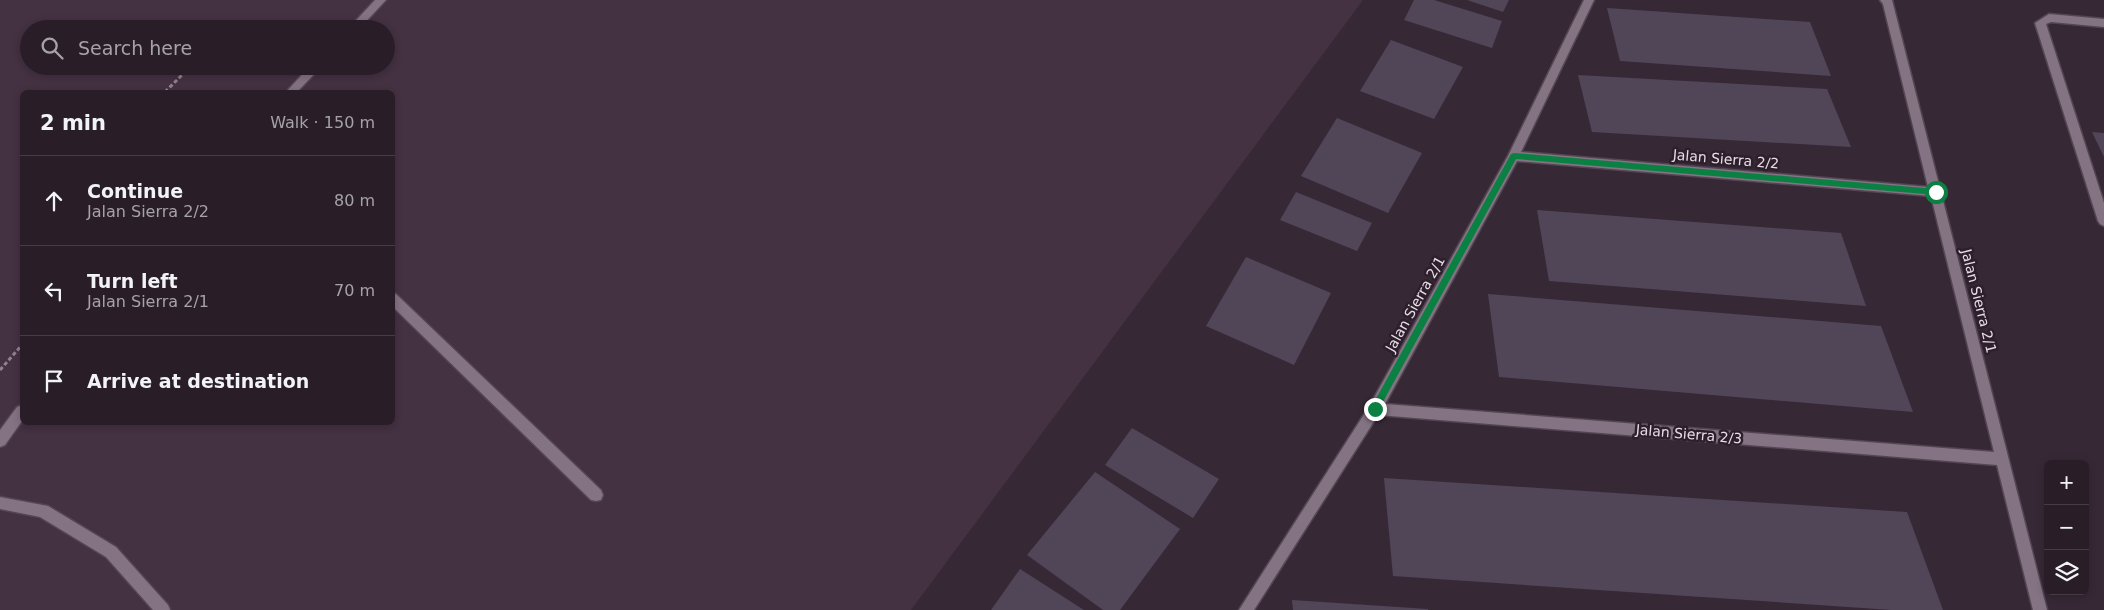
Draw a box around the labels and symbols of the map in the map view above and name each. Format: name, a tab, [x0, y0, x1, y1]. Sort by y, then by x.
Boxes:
street label: Jalan Sierra 2/2	[1671, 146, 1780, 172]
route start	[1925, 181, 1948, 204]
street label: Jalan Sierra 2/1	[1958, 246, 2000, 355]
street label: Jalan Sierra 2/1	[1382, 253, 1448, 355]
route end	[1364, 398, 1387, 421]
street label: Jalan Sierra 2/3	[1634, 421, 1743, 447]

